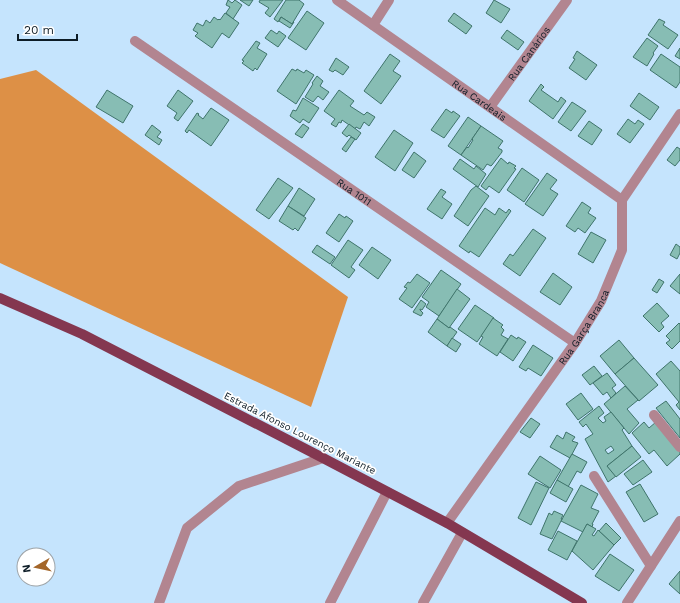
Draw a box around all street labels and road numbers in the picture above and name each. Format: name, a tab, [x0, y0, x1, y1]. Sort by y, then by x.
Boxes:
street label: Rua Canários	[505, 24, 552, 83]
street label: Rua Cardeais	[450, 77, 509, 123]
street label: Rua 1011	[335, 176, 374, 207]
street label: Rua Garça Branca	[556, 288, 611, 367]
street label: Estrada Afonso Lourenço Mariante	[222, 390, 378, 476]

